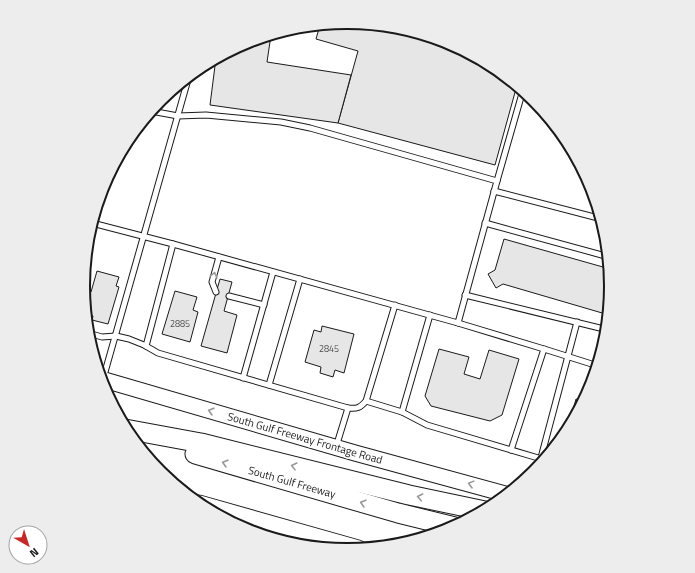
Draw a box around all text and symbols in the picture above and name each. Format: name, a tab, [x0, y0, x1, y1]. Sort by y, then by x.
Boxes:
one-way arrow	[209, 272, 218, 279]
house number: 2885	[170, 317, 190, 330]
house number: 2845	[319, 342, 339, 355]
one-way arrow	[208, 407, 215, 416]
street label: South Gulf Freeway Frontage Road	[226, 408, 385, 468]
one-way arrow	[222, 459, 229, 468]
street label: South Gulf Freeway	[246, 462, 338, 502]
one-way arrow	[290, 463, 297, 471]
one-way arrow	[468, 480, 475, 489]
one-way arrow	[417, 494, 423, 502]
one-way arrow	[360, 499, 367, 508]
north arrow	[8, 525, 48, 565]
text: N	[26, 544, 42, 561]

